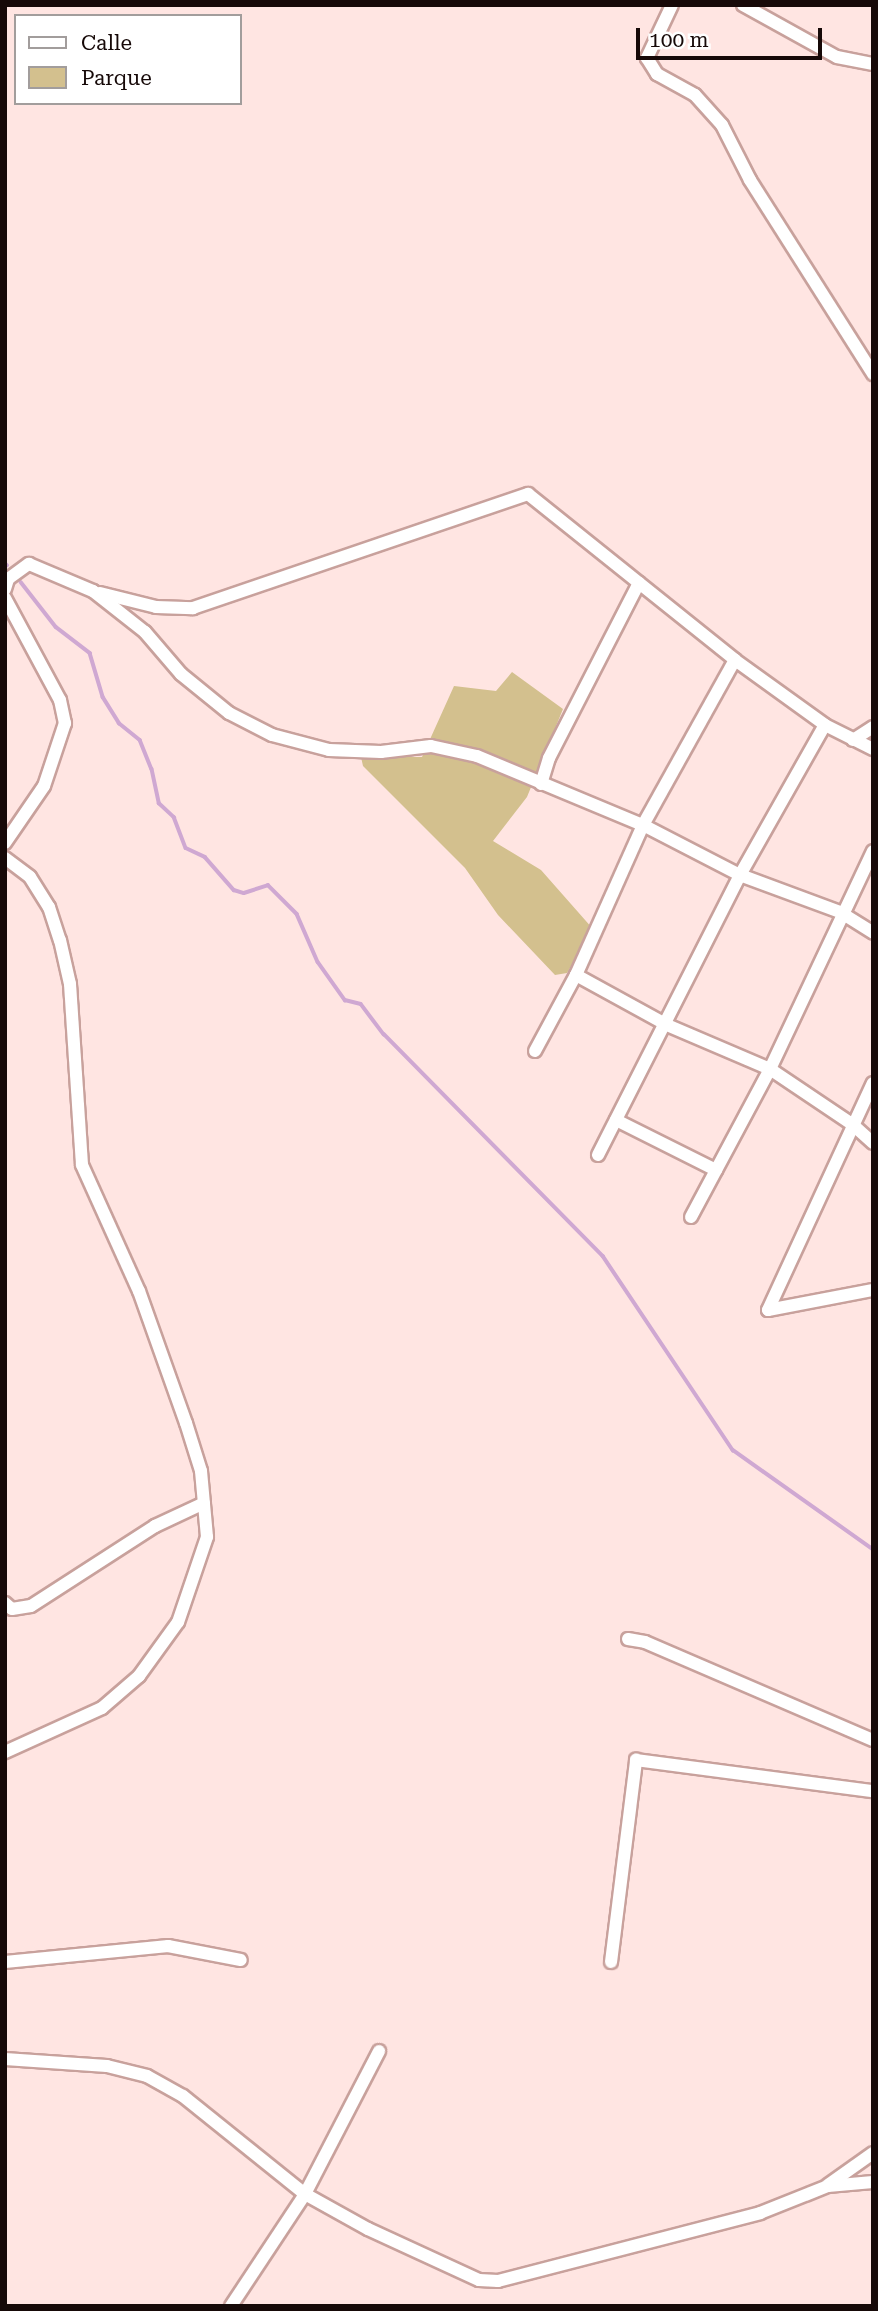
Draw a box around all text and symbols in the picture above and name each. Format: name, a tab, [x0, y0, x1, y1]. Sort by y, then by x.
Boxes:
legend	[14, 14, 242, 105]
scale bar	[640, 14, 826, 58]
text: 100 m	[649, 28, 709, 52]
text: Calle	[81, 31, 132, 55]
text: Parque	[81, 66, 152, 90]

